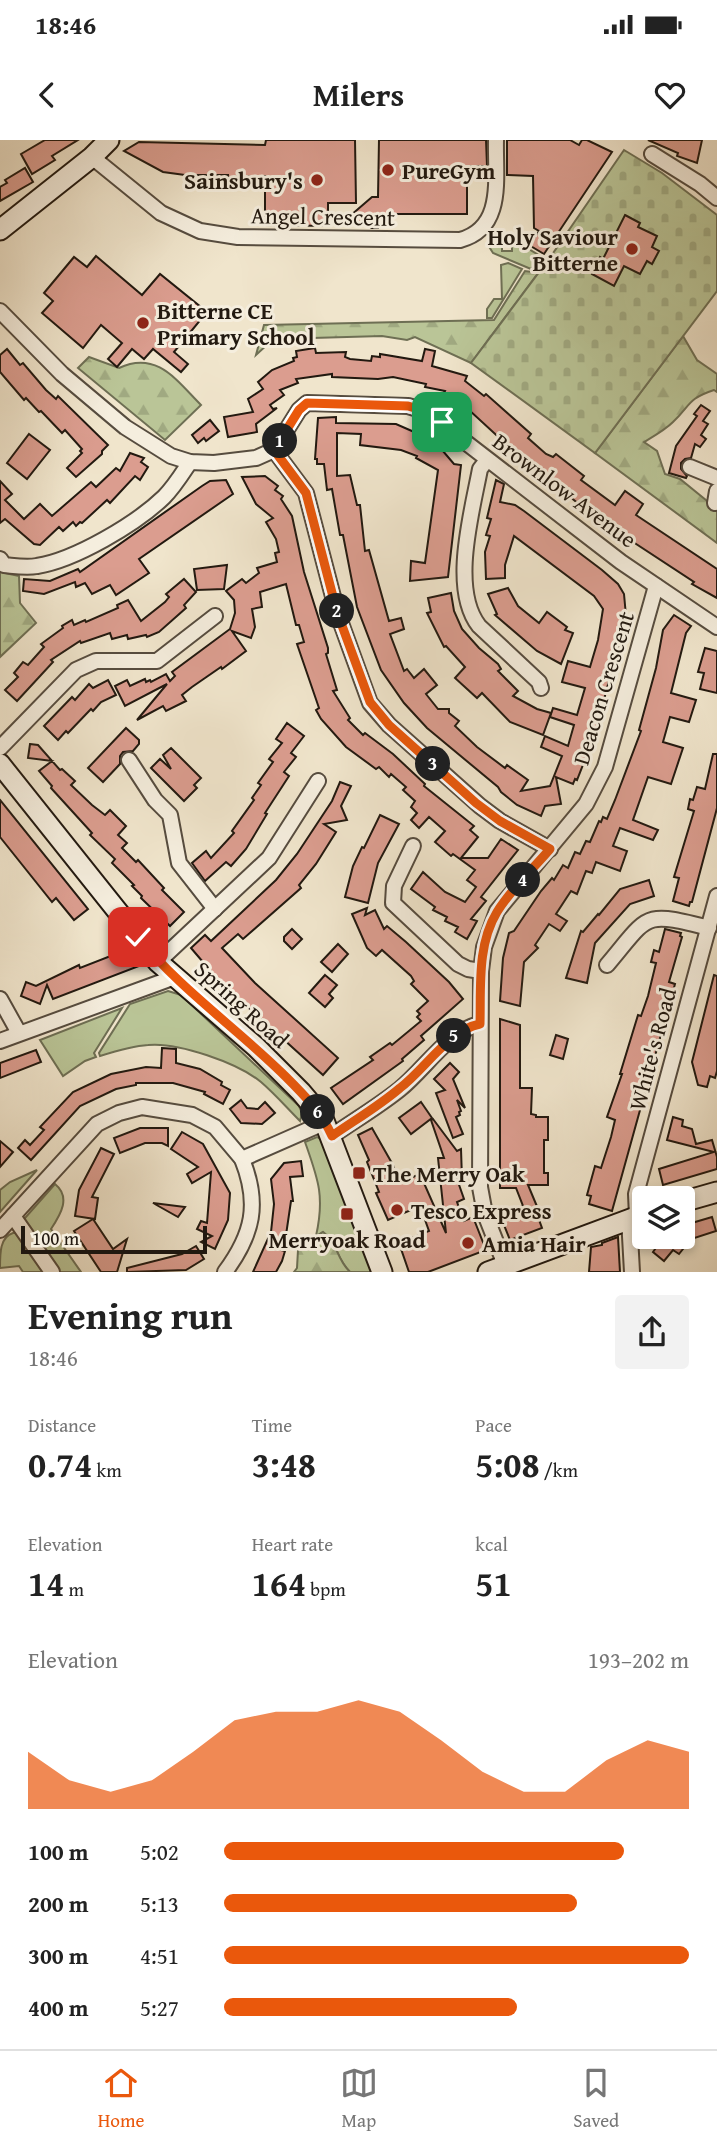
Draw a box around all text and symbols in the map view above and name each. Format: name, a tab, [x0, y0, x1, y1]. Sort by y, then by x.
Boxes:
text: 18:46	[35, 5, 96, 44]
text: Milers	[313, 71, 404, 118]
icon: back	[28, 76, 66, 114]
icon: heart	[651, 76, 689, 114]
place label: PureGym	[402, 154, 496, 187]
marker: PureGym	[380, 162, 396, 178]
place label: Sainsbury's	[184, 164, 303, 197]
marker: Sainsbury's	[309, 172, 325, 188]
street label: Angel Crescent	[251, 198, 395, 234]
place label: Holy Saviour Bitterne	[487, 220, 618, 279]
marker: Holy Saviour Bitterne	[624, 241, 640, 257]
place label: Bitterne CE Primary School	[157, 294, 315, 353]
marker: Bitterne CE Primary School	[135, 315, 151, 331]
pin	[412, 392, 472, 452]
icon: arrive	[423, 403, 461, 441]
pin: 1	[262, 424, 298, 458]
street label: Brownlow Avenue	[486, 425, 644, 555]
text: 1	[275, 426, 284, 454]
pin: 2	[320, 594, 354, 629]
text: 2	[332, 596, 341, 624]
street label: Deacon Crescent	[564, 607, 642, 769]
pin: 3	[416, 746, 450, 782]
text: 3	[428, 749, 437, 777]
pin: 4	[505, 862, 540, 898]
text: 4	[518, 865, 527, 893]
pin	[108, 907, 168, 967]
icon: check	[119, 918, 157, 956]
street label: Spring Road	[187, 953, 297, 1056]
street label: White's Road	[620, 983, 684, 1114]
pin: 5	[436, 1018, 472, 1054]
text: 5	[449, 1021, 458, 1049]
pin: 6	[300, 1094, 336, 1130]
text: 6	[313, 1097, 322, 1125]
place label: The Merry Oak	[373, 1157, 526, 1190]
marker: The Merry Oak	[351, 1165, 367, 1181]
map controls	[632, 1186, 695, 1249]
button: layers	[632, 1186, 695, 1249]
place label: Tesco Express	[411, 1194, 552, 1227]
marker: Tesco Express	[389, 1202, 405, 1218]
marker: Merryoak Road	[339, 1206, 355, 1222]
scale bar	[21, 1223, 206, 1255]
place label: Merryoak Road	[268, 1223, 426, 1256]
text: 100 m	[32, 1224, 79, 1252]
place label: Amia Hair	[482, 1227, 586, 1260]
marker: Amia Hair	[460, 1235, 476, 1251]
text: Evening run	[28, 1287, 232, 1343]
button: share	[615, 1295, 689, 1369]
text: 18:46	[28, 1341, 78, 1374]
text: Distance	[28, 1411, 96, 1439]
text: Time	[252, 1411, 292, 1439]
text: Pace	[475, 1411, 512, 1439]
text: 0.74	[28, 1439, 92, 1490]
text: 3:48	[252, 1439, 316, 1490]
text: 5:08	[475, 1439, 540, 1490]
text: km	[92, 1456, 122, 1484]
text: /km	[540, 1456, 578, 1484]
text: Elevation	[28, 1530, 102, 1558]
text: Heart rate	[252, 1530, 333, 1558]
text: kcal	[475, 1530, 508, 1558]
text: 14	[28, 1558, 64, 1609]
text: 164	[252, 1558, 306, 1609]
text: 51	[475, 1558, 512, 1609]
text: m	[64, 1575, 84, 1603]
text: bpm	[306, 1575, 346, 1603]
text: Elevation	[28, 1643, 118, 1676]
text: 193–202 m	[588, 1643, 689, 1676]
text: 100 m	[28, 1835, 89, 1868]
text: 5:02	[140, 1835, 179, 1868]
text: 200 m	[28, 1887, 89, 1920]
text: 5:13	[140, 1887, 179, 1920]
text: 300 m	[28, 1939, 89, 1972]
text: 4:51	[140, 1939, 179, 1972]
text: 400 m	[28, 1991, 89, 2024]
text: 5:27	[140, 1991, 179, 2024]
tab: Home	[98, 2064, 144, 2134]
tab: Map	[340, 2064, 378, 2134]
tab: Saved	[573, 2064, 619, 2134]

